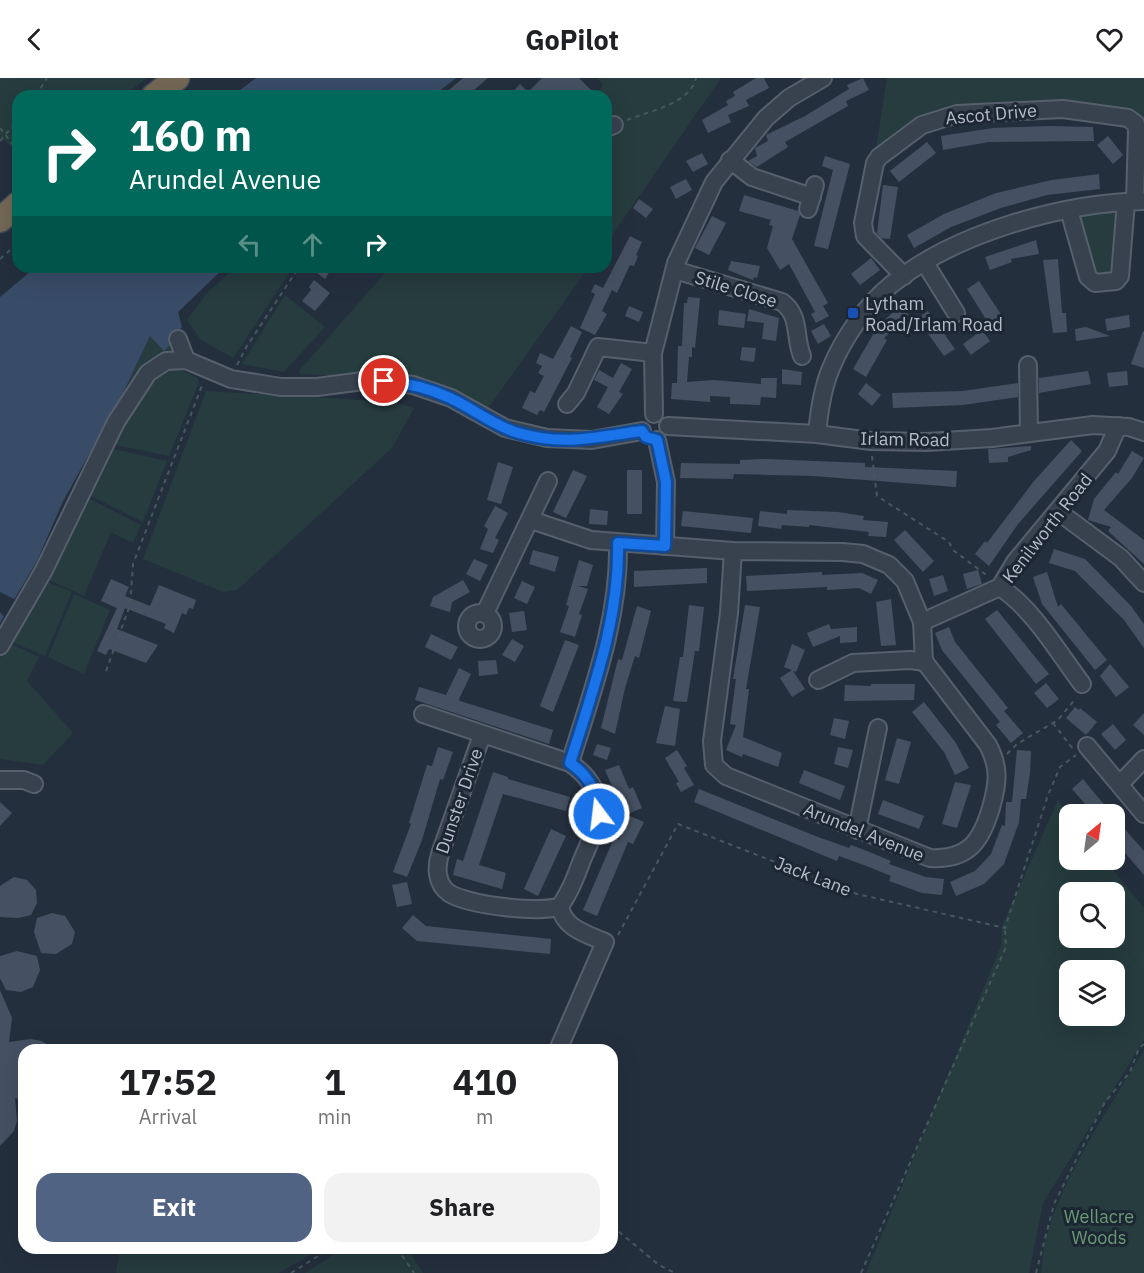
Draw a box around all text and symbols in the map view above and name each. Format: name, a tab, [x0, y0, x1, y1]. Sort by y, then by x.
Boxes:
text: GoPilot	[525, 22, 619, 57]
icon: back	[18, 23, 51, 56]
icon: heart	[1093, 23, 1126, 56]
street label: Ascot Drive	[944, 99, 1038, 129]
text: 160 m	[129, 108, 252, 163]
icon: right	[30, 114, 108, 192]
text: Arundel Avenue	[129, 161, 321, 196]
icon: left	[233, 228, 266, 261]
icon: ahead	[296, 228, 329, 261]
icon: right	[359, 228, 392, 261]
street label: Stile Close	[692, 266, 780, 312]
place label: Lytham Road/Irlam Road	[865, 292, 1003, 336]
marker: Lytham Road/Irlam Road	[846, 306, 860, 320]
pin	[358, 355, 409, 406]
icon: arrive	[367, 364, 400, 397]
street label: Irlam Road	[860, 427, 950, 451]
street label: Kenilworth Road	[997, 468, 1097, 588]
street label: Dunster Drive	[430, 745, 488, 857]
position arrow	[567, 782, 631, 846]
street label: Arundel Avenue	[800, 797, 928, 867]
north arrow	[1059, 804, 1125, 870]
map controls	[1059, 804, 1125, 1026]
street label: Jack Lane	[771, 851, 855, 901]
button: search	[1059, 882, 1125, 948]
button: layers	[1059, 960, 1125, 1026]
text: 17:52	[119, 1058, 217, 1105]
text: 1	[324, 1058, 346, 1105]
text: 410	[452, 1058, 517, 1105]
text: Arrival	[139, 1103, 197, 1130]
text: min	[318, 1103, 352, 1130]
text: m	[476, 1103, 494, 1130]
button: Exit	[36, 1173, 312, 1242]
button: Share	[324, 1173, 600, 1242]
park label: Wellacre Woods	[1064, 1205, 1134, 1249]

